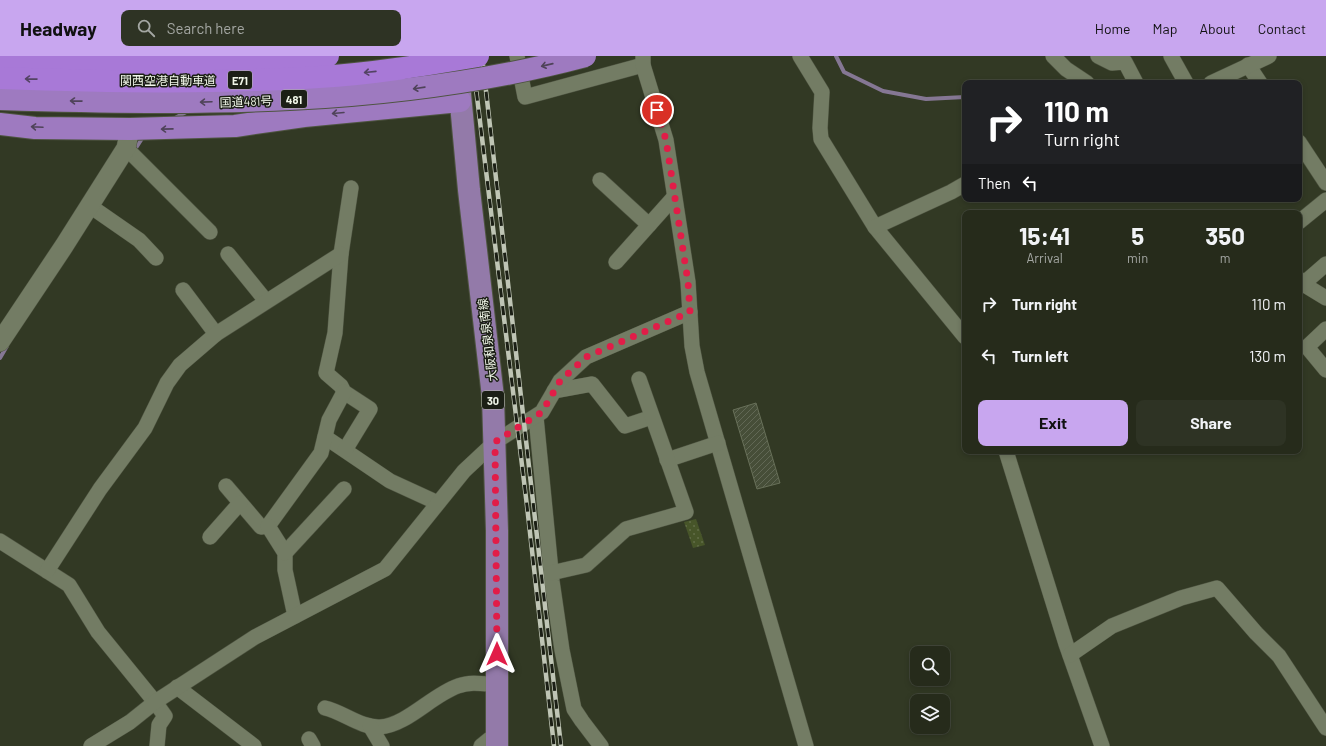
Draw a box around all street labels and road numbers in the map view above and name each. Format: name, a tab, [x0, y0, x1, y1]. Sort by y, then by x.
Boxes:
road number: E71	[228, 71, 252, 89]
street label: 関西空港自動車道	[120, 73, 216, 87]
road number: 481	[281, 90, 307, 108]
street label: 国道481号	[219, 93, 273, 109]
street label: 大阪和泉泉南線	[475, 297, 499, 383]
road number: 30	[482, 391, 504, 409]

